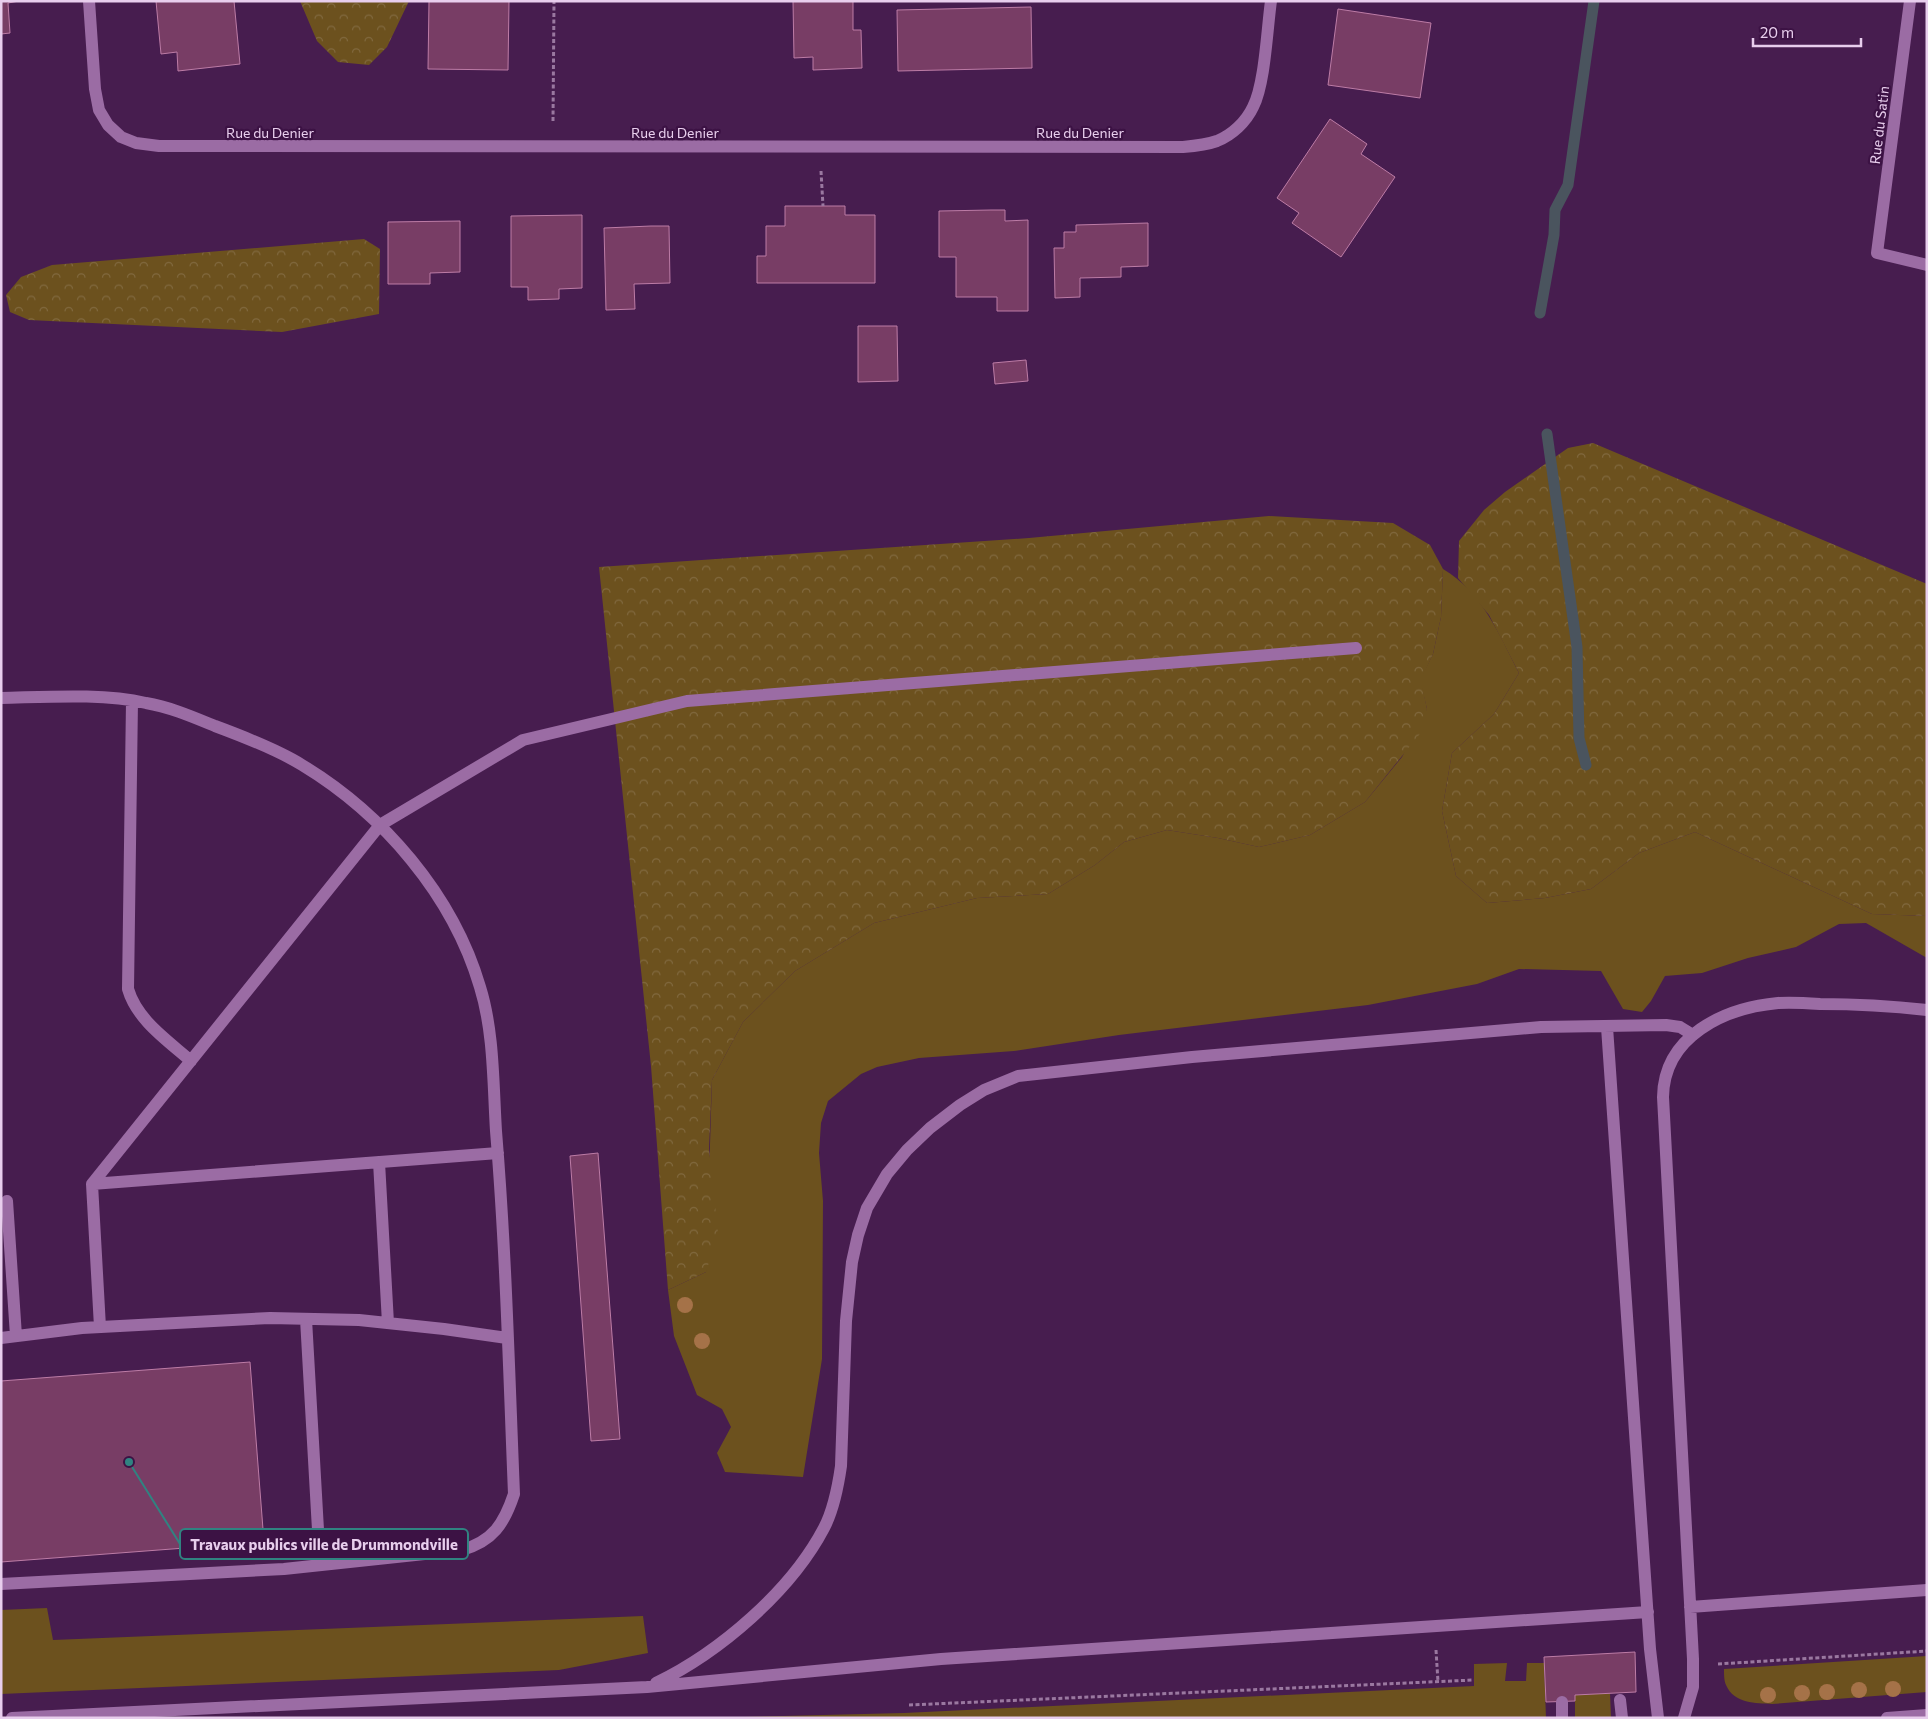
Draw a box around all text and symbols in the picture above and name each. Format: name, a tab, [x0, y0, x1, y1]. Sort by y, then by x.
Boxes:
scale bar	[1753, 15, 1860, 47]
text: 20 m	[1760, 23, 1794, 41]
street label: Rue du Satin	[1866, 85, 1892, 165]
street label: Rue du Denier	[226, 124, 314, 141]
street label: Rue du Denier	[631, 124, 719, 141]
street label: Rue du Denier	[1036, 124, 1124, 141]
callout: Travaux publics ville de Drummondville	[180, 1529, 468, 1559]
text: Travaux publics ville de Drummondville	[190, 1535, 458, 1553]

